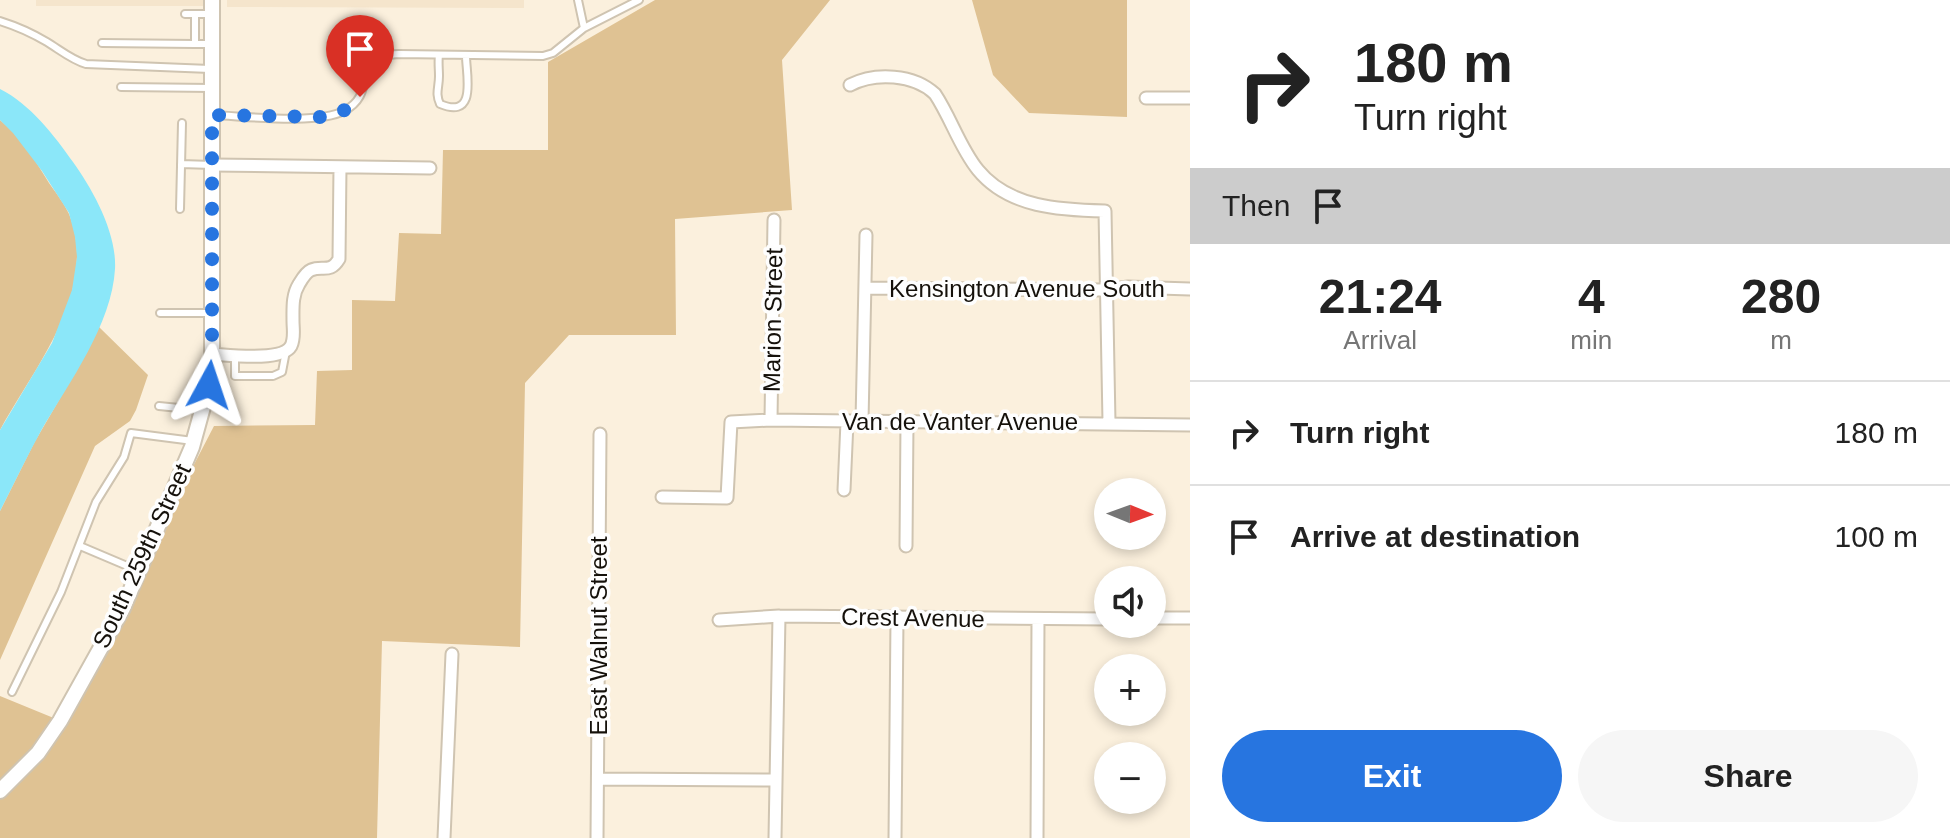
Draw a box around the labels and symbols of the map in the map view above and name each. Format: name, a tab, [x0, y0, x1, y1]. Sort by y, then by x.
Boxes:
pin	[326, 15, 394, 97]
street label: Marion Street	[758, 247, 787, 392]
street label: Kensington Avenue South	[889, 275, 1165, 302]
position arrow	[167, 343, 251, 427]
street label: Van de Vanter Avenue	[842, 408, 1078, 435]
street label: South 259th Street	[87, 459, 196, 652]
north arrow	[1094, 478, 1166, 550]
street label: East Walnut Street	[585, 536, 612, 736]
street label: Crest Avenue	[841, 603, 985, 632]

